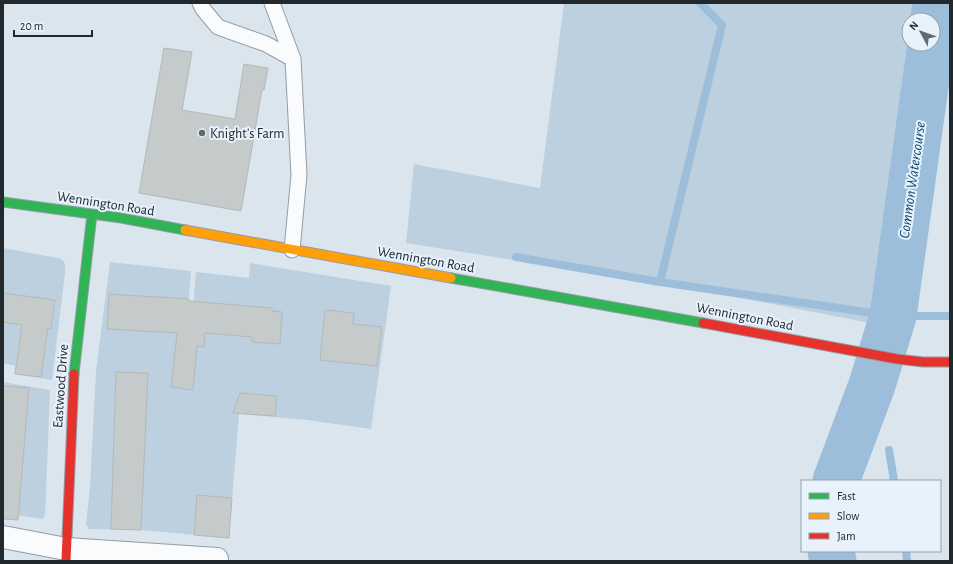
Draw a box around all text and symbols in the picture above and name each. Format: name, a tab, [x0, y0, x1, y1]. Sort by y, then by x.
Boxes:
scale bar	[14, 12, 92, 38]
north arrow	[901, 12, 941, 52]
text: N	[907, 19, 920, 32]
text: 20 m	[20, 20, 43, 32]
water label: Common Watercourse	[897, 120, 928, 239]
place label: Knight's Farm	[210, 127, 285, 141]
marker: Knight's Farm	[197, 128, 207, 138]
street label: Wennington Road	[56, 189, 156, 219]
street label: Wennington Road	[376, 245, 476, 275]
street label: Wennington Road	[695, 301, 794, 333]
street label: Eastwood Drive	[51, 344, 71, 429]
legend	[801, 480, 941, 552]
text: Fast	[837, 490, 856, 502]
text: Slow	[837, 510, 859, 522]
text: Jam	[837, 530, 856, 542]

